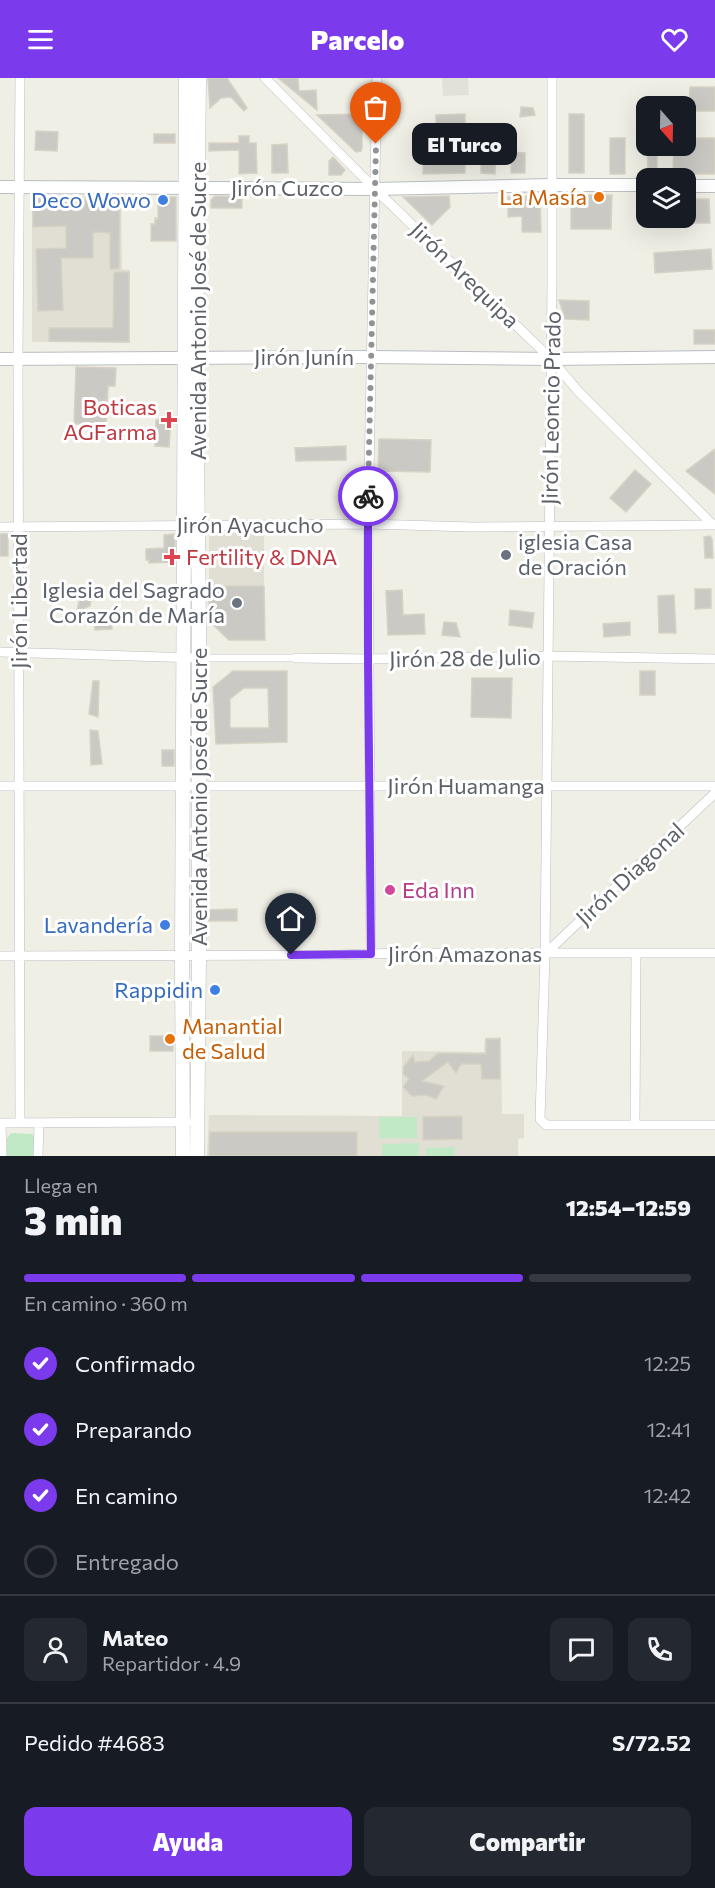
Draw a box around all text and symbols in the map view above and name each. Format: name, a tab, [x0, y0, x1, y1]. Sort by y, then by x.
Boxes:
icon: menu	[24, 23, 57, 56]
text: Parcelo	[310, 23, 405, 56]
icon: heart	[658, 23, 691, 56]
pin	[350, 82, 401, 144]
icon: bag	[359, 91, 392, 124]
north arrow	[636, 96, 696, 156]
map controls	[636, 96, 696, 228]
callout: El Turco	[412, 123, 517, 165]
text: El Turco	[427, 132, 502, 156]
street label: Avenida Antonio José de Sucre	[184, 162, 211, 460]
button: layers	[636, 168, 696, 228]
street label: Jirón Cuzco	[231, 174, 343, 201]
place label: La Masía	[499, 183, 587, 210]
place label: Deco Wowo	[31, 186, 151, 213]
marker: La Masía	[592, 190, 606, 204]
marker: Deco Wowo	[156, 193, 170, 207]
street label: Jirón Arequipa	[405, 216, 525, 333]
street label: Jirón Leoncio Prado	[535, 311, 566, 505]
street label: Jirón Junín	[254, 343, 354, 370]
place label: Boticas AGFarma	[63, 393, 157, 445]
marker: Boticas AGFarma	[162, 413, 176, 427]
courier	[338, 466, 398, 526]
icon: bike	[352, 480, 385, 513]
street label: Jirón Ayacucho	[176, 511, 324, 538]
place label: iglesia Casa de Oración	[518, 528, 632, 580]
street label: Jirón Libertad	[5, 533, 32, 669]
place label: Fertility & DNA	[186, 543, 337, 570]
marker: Fertility & DNA	[163, 548, 181, 566]
marker: iglesia Casa de Oración	[499, 548, 513, 562]
place label: Iglesia del Sagrado Corazón de María	[42, 576, 225, 628]
marker: Iglesia del Sagrado Corazón de María	[230, 596, 244, 610]
street label: Jirón 28 de Julio	[389, 643, 541, 672]
street label: Avenida Antonio José de Sucre	[185, 648, 212, 946]
street label: Jirón Huamanga	[387, 772, 545, 799]
street label: Jirón Diagonal	[570, 817, 689, 931]
place label: Eda Inn	[402, 876, 475, 903]
marker: Eda Inn	[383, 883, 397, 897]
pin	[265, 893, 316, 955]
icon: home	[274, 902, 307, 935]
place label: Lavandería	[44, 911, 153, 938]
marker: Lavandería	[158, 918, 172, 932]
street label: Jirón Amazonas	[388, 940, 542, 967]
place label: Rappidin	[114, 976, 203, 1003]
marker: Rappidin	[208, 983, 222, 997]
place label: Manantial de Salud	[182, 1012, 283, 1064]
marker: Manantial de Salud	[163, 1032, 177, 1046]
text: Llega en	[24, 1173, 98, 1197]
text: 12:54–12:59	[566, 1194, 691, 1221]
text: 3 min	[24, 1195, 122, 1243]
text: En camino · 360 m	[24, 1291, 188, 1315]
icon: check	[24, 1347, 57, 1380]
text: Confirmado	[75, 1350, 196, 1377]
text: 12:25	[644, 1351, 691, 1375]
icon: check	[24, 1413, 57, 1446]
text: Preparando	[75, 1416, 192, 1443]
text: 12:41	[647, 1417, 691, 1441]
icon: check	[24, 1479, 57, 1512]
text: En camino	[75, 1482, 178, 1509]
text: 12:42	[644, 1483, 691, 1507]
text: Entregado	[75, 1548, 179, 1575]
button: person	[24, 1618, 87, 1681]
button: chat	[550, 1618, 613, 1681]
button: phone	[628, 1618, 691, 1681]
text: Mateo	[102, 1624, 169, 1651]
text: Repartidor · 4.9	[102, 1651, 241, 1675]
text: Pedido #4683	[24, 1729, 165, 1756]
text: S/72.52	[612, 1729, 691, 1756]
button: Ayuda	[24, 1807, 352, 1876]
button: Compartir	[364, 1807, 691, 1876]

